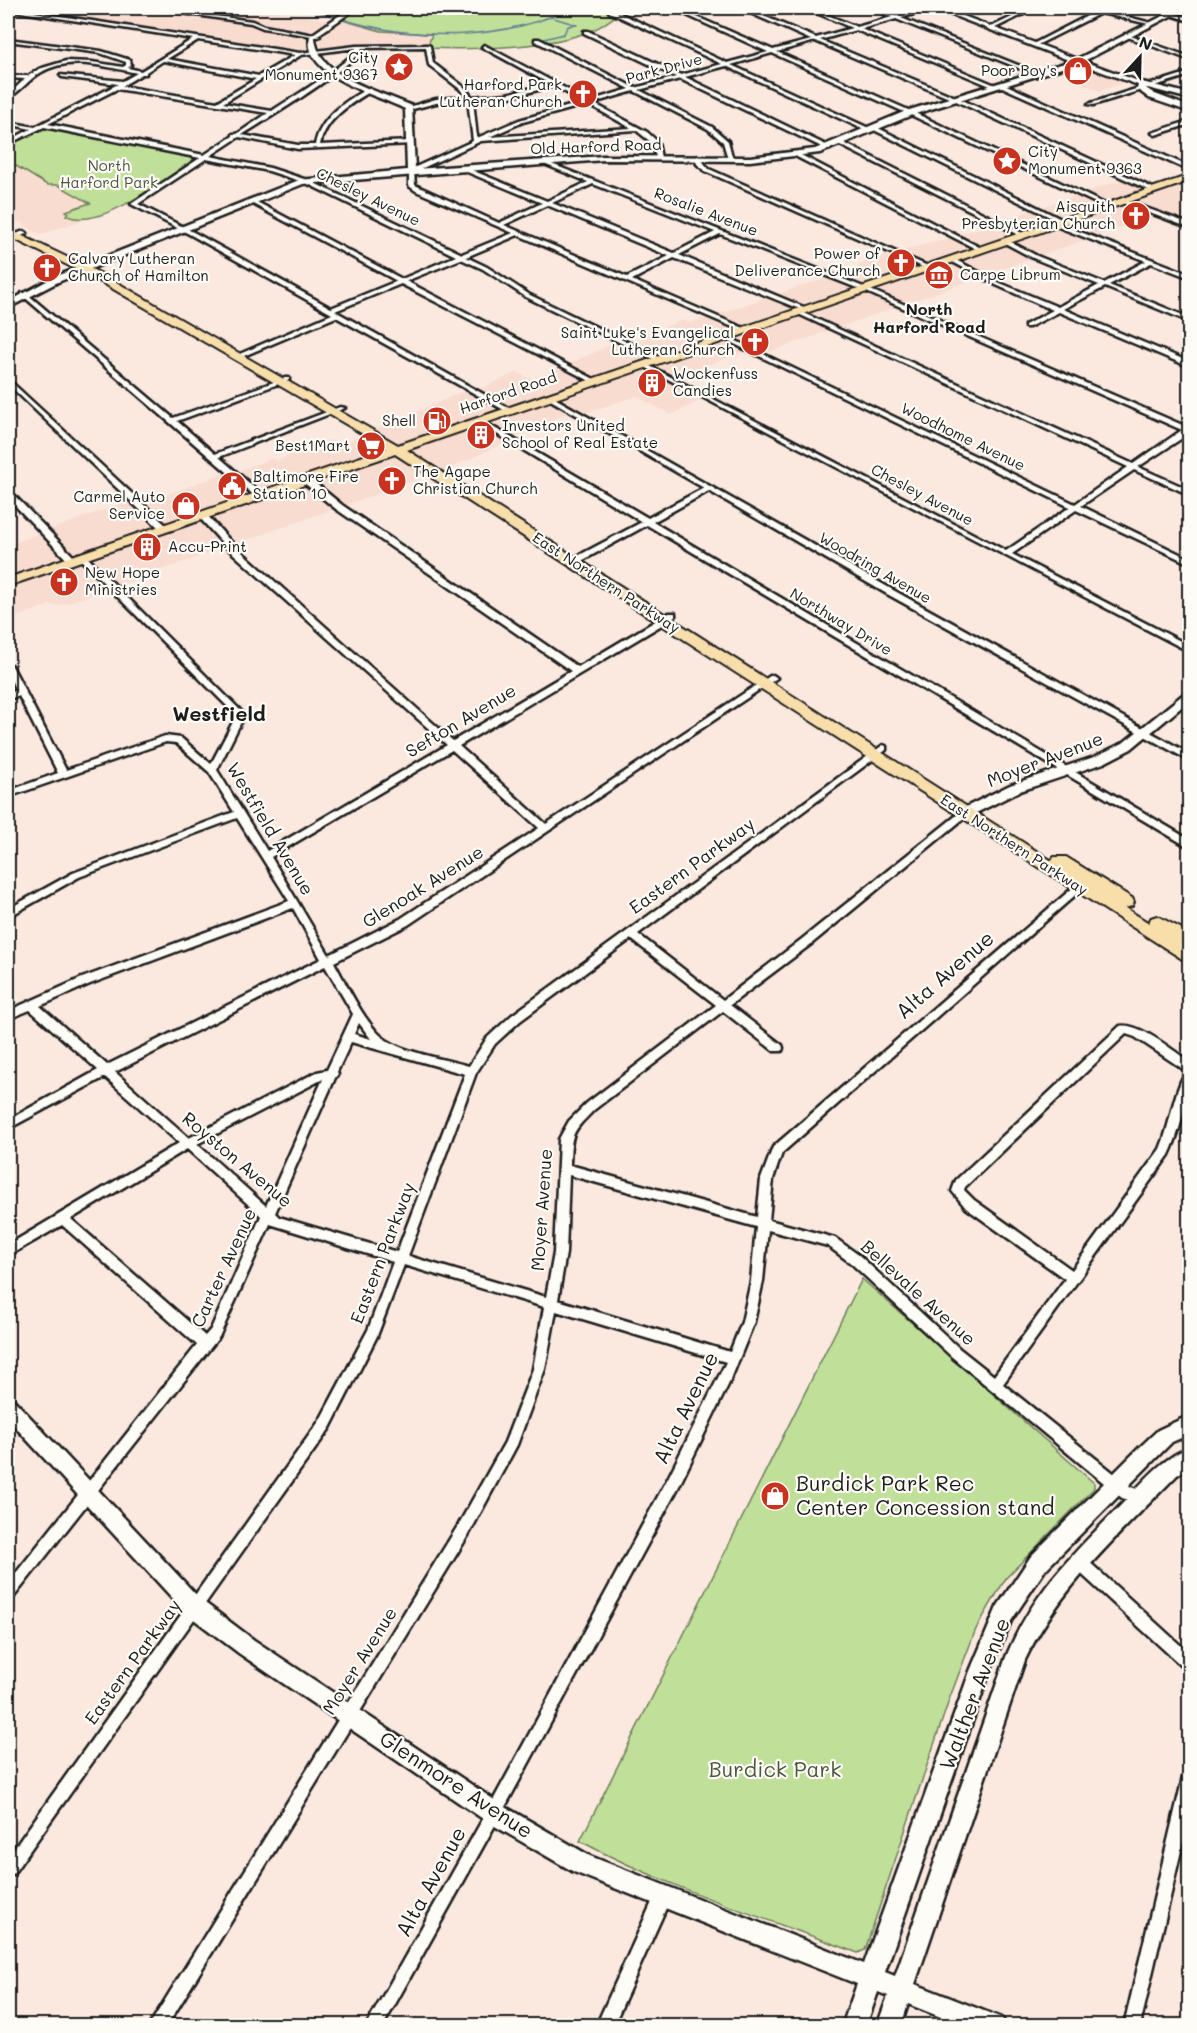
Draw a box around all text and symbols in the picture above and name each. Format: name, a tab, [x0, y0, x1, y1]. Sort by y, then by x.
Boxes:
north arrow	[1110, 27, 1170, 87]
text: N	[1136, 31, 1155, 55]
place label: City Monument 9367	[265, 47, 378, 84]
street label: Park Drive	[623, 48, 704, 88]
place icon: City Monument 9367	[383, 51, 415, 83]
shop icon: Poor Boy's	[1062, 55, 1094, 87]
place label: Poor Boy's	[981, 60, 1057, 80]
place label: Harford Park Lutheran Church	[439, 74, 562, 111]
church icon: Harford Park Lutheran Church	[567, 78, 599, 110]
street label: Old Harford Road	[530, 134, 662, 158]
place label: City Monument 9363	[1028, 141, 1142, 178]
place icon: City Monument 9363	[991, 145, 1023, 177]
park label: North Harford Park	[60, 155, 158, 192]
street label: Chesley Avenue	[313, 162, 424, 230]
street label: Rosalie Avenue	[652, 182, 761, 240]
place label: Aisquith Presbyterian Church	[962, 196, 1115, 233]
church icon: Aisquith Presbyterian Church	[1120, 200, 1152, 232]
place label: Power of Deliverance Church	[735, 243, 881, 280]
church icon: Power of Deliverance Church	[885, 247, 917, 279]
place label: Calvary Lutheran Church of Hamilton	[68, 248, 209, 285]
church icon: Calvary Lutheran Church of Hamilton	[31, 252, 63, 284]
museum icon: Carpe Librum	[923, 259, 955, 291]
place label: Carpe Librum	[960, 264, 1061, 284]
district label: North Harford Road	[873, 298, 985, 337]
place label: Saint Luke's Evangelical Lutheran Church	[561, 322, 734, 359]
church icon: Saint Luke's Evangelical Lutheran Church	[739, 326, 771, 358]
place label: Wockenfuss Candies	[673, 363, 758, 400]
street label: Harford Road	[456, 366, 559, 418]
building icon: Wockenfuss Candies	[636, 367, 668, 399]
street label: Woodhome Avenue	[898, 397, 1029, 475]
fuel station icon: Shell	[421, 405, 453, 437]
place label: Shell	[382, 410, 416, 430]
place label: Investors United School of Real Estate	[502, 415, 658, 452]
building icon: Investors United School of Real Estate	[465, 419, 497, 451]
supermarket icon: Best1Mart	[355, 430, 387, 462]
place label: Best1Mart	[275, 435, 350, 455]
street label: Chesley Avenue	[868, 459, 977, 530]
place label: The Agape Christian Church	[413, 461, 537, 498]
church icon: The Agape Christian Church	[376, 465, 408, 497]
place label: Baltimore Fire Station 10	[253, 466, 359, 503]
public building icon: Baltimore Fire Station 10	[216, 470, 248, 502]
place label: Carmel Auto Service	[74, 486, 165, 523]
shop icon: Carmel Auto Service	[170, 490, 202, 522]
street label: East Northern Parkway	[529, 527, 684, 637]
street label: Woodring Avenue	[816, 527, 935, 607]
building icon: Accu-Print	[131, 531, 163, 563]
place label: Accu-Print	[168, 536, 247, 556]
place label: New Hope Ministries	[85, 562, 160, 599]
church icon: New Hope Ministries	[48, 566, 80, 598]
street label: Northway Drive	[787, 583, 896, 660]
street label: Sefton Avenue	[401, 678, 520, 763]
district label: Westfield	[172, 700, 266, 726]
street label: Moyer Avenue	[983, 726, 1106, 792]
street label: Westfield Avenue	[222, 757, 320, 899]
street label: East Northern Parkway	[937, 789, 1092, 899]
street label: Eastern Parkway	[624, 812, 759, 919]
street label: Glenoak Avenue	[357, 839, 488, 933]
street label: Alta Avenue	[889, 924, 999, 1024]
street label: Royston Avenue	[177, 1106, 298, 1212]
street label: Moyer Avenue	[525, 1148, 557, 1272]
street label: Eastern Parkway	[344, 1179, 420, 1327]
street label: Carter Avenue	[185, 1204, 261, 1331]
street label: Bellevale Avenue	[856, 1234, 981, 1350]
street label: Alta Avenue	[646, 1347, 723, 1468]
place label: Burdick Park Rec Center Concession stand	[796, 1469, 1055, 1520]
shop icon: Burdick Park Rec Center Concession stand	[759, 1480, 791, 1512]
street label: Eastern Parkway	[79, 1594, 186, 1729]
street label: Moyer Avenue	[316, 1602, 402, 1719]
street label: Walther Avenue	[932, 1614, 1015, 1773]
street label: Glenmore Avenue	[375, 1724, 539, 1843]
park label: Burdick Park	[709, 1755, 841, 1782]
street label: Alta Avenue	[388, 1822, 471, 1941]

